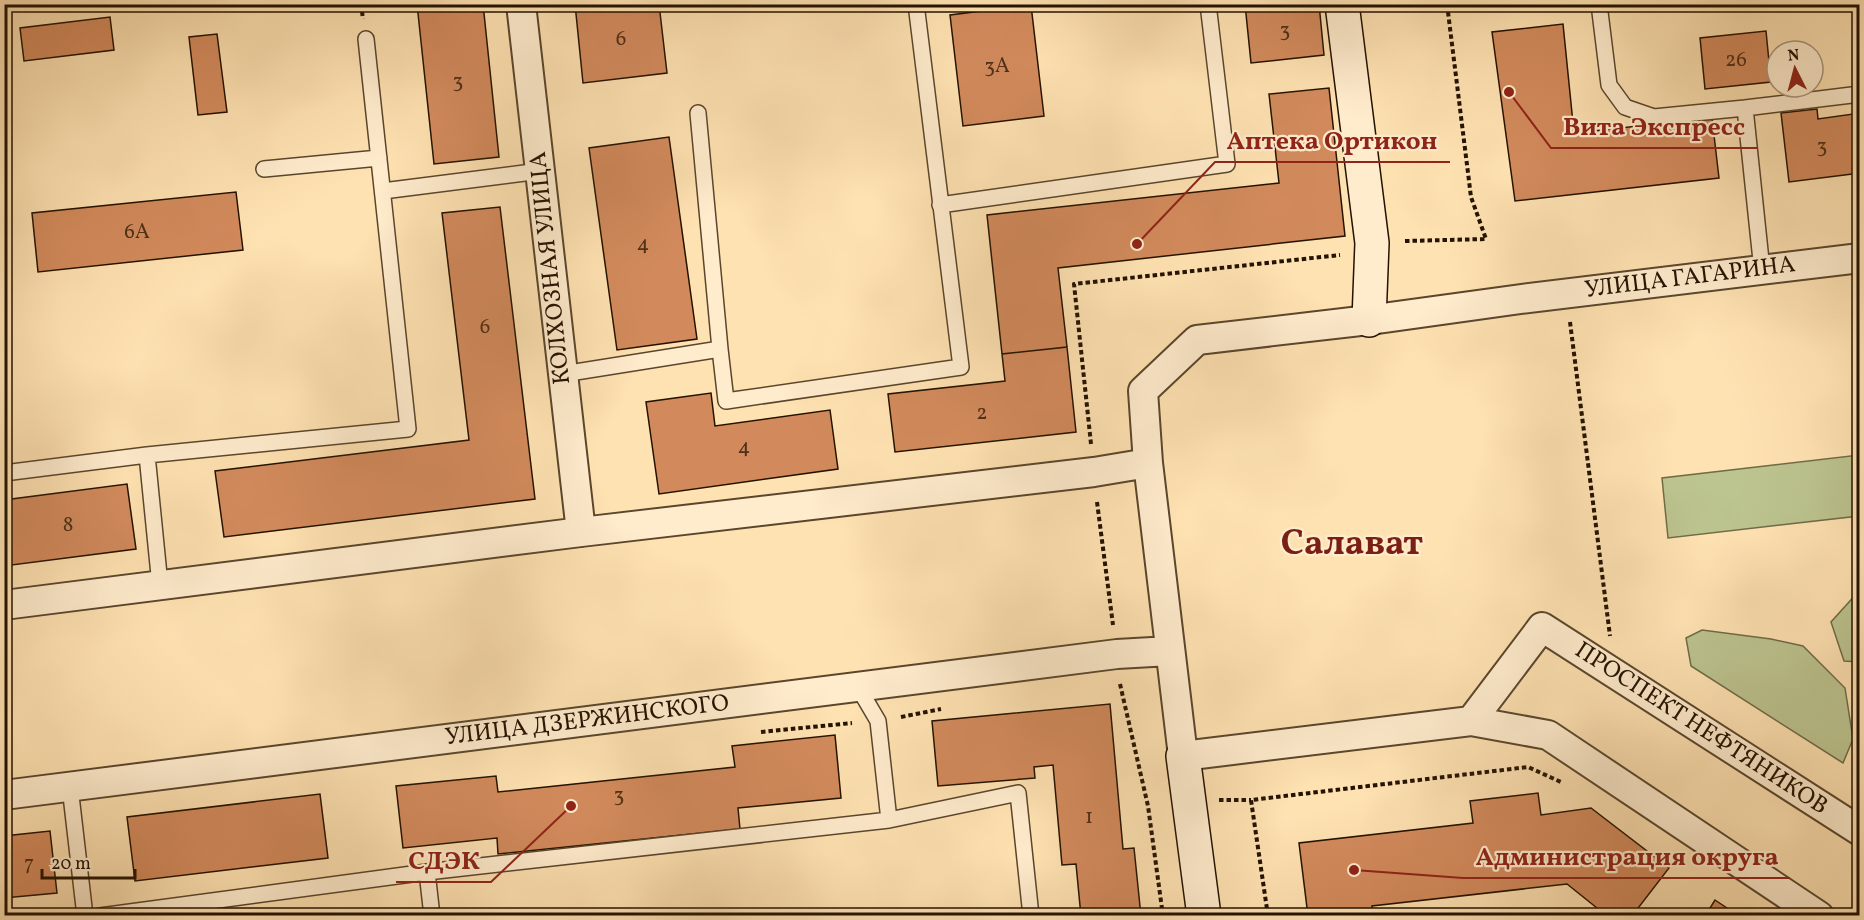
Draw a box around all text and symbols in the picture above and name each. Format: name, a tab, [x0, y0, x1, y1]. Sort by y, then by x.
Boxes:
house number: 3	[1280, 16, 1290, 45]
house number: 6	[616, 25, 626, 54]
north arrow	[1765, 39, 1825, 99]
text: N	[1787, 44, 1801, 68]
house number: 26	[1725, 46, 1747, 75]
house number: 3А	[984, 52, 1010, 81]
house number: 3	[453, 67, 463, 96]
callout: Вита Экспресс	[1551, 104, 1757, 148]
text: Вита Экспресс	[1563, 110, 1745, 146]
callout: Аптека Ортикон	[1215, 118, 1450, 162]
text: Аптека Ортикон	[1227, 124, 1437, 160]
house number: 3	[1817, 132, 1827, 161]
street label: КОЛХОЗНАЯ УЛИЦА	[522, 150, 580, 386]
house number: 6А	[124, 218, 150, 247]
house number: 4	[637, 230, 649, 259]
street label: УЛИЦА ГАГАРИНА	[1583, 248, 1797, 308]
house number: 6	[480, 313, 490, 342]
house number: 2	[976, 399, 988, 428]
house number: 4	[738, 433, 750, 462]
house number: 8	[63, 511, 73, 540]
district label: Салават	[1281, 520, 1423, 570]
street label: ПРОСПЕКТ НЕФТЯНИКОВ	[1568, 634, 1834, 824]
street label: УЛИЦА ДЗЕРЖИНСКОГО	[443, 687, 731, 755]
house number: 3	[614, 781, 624, 810]
house number: 1	[1085, 803, 1093, 832]
callout: Администрация округа	[1463, 834, 1790, 878]
callout: СДЭК	[396, 838, 491, 882]
text: Администрация округа	[1475, 840, 1779, 876]
scale bar	[42, 842, 135, 880]
text: СДЭК	[408, 844, 480, 880]
house number: 7	[24, 850, 34, 879]
text: 20 m	[51, 852, 91, 877]

